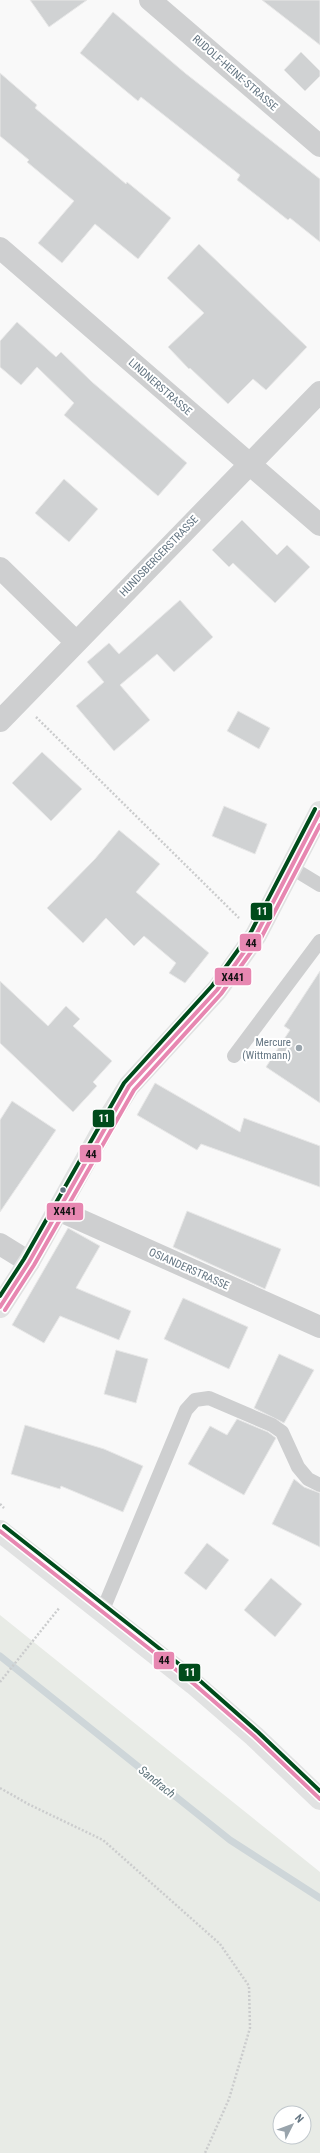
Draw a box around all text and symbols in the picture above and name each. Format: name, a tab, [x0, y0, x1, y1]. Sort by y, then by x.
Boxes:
street label: RUDOLF-HEINE-STRASSE	[190, 32, 281, 114]
street label: LINDNERSTRASSE	[126, 356, 195, 418]
street label: HUNDSBERGERSTRASSE	[117, 512, 201, 599]
line badge: 11	[250, 902, 273, 921]
text: 11	[256, 905, 268, 918]
line badge: 44	[239, 933, 262, 952]
text: 44	[245, 937, 257, 950]
line badge: X441	[214, 967, 252, 986]
text: X441	[222, 971, 244, 984]
place label: Mercure (Wittmann)	[242, 1036, 291, 1062]
marker: Mercure (Wittmann)	[294, 1043, 304, 1053]
line badge: 11	[92, 1109, 115, 1128]
text: 11	[98, 1112, 110, 1125]
line badge: 44	[79, 1144, 102, 1163]
text: 44	[85, 1148, 97, 1161]
unlabelled marker	[58, 1185, 68, 1195]
line badge: X441	[46, 1202, 84, 1221]
text: X441	[54, 1205, 76, 1218]
street label: OSIANDERSTRASSE	[147, 1245, 232, 1293]
line badge: 44	[153, 1651, 175, 1670]
text: 44	[158, 1654, 170, 1667]
line badge: 11	[178, 1663, 201, 1682]
text: 11	[184, 1666, 196, 1679]
water label: Sandrach	[136, 1763, 178, 1801]
north arrow	[272, 2105, 312, 2145]
text: N	[292, 2112, 306, 2126]

